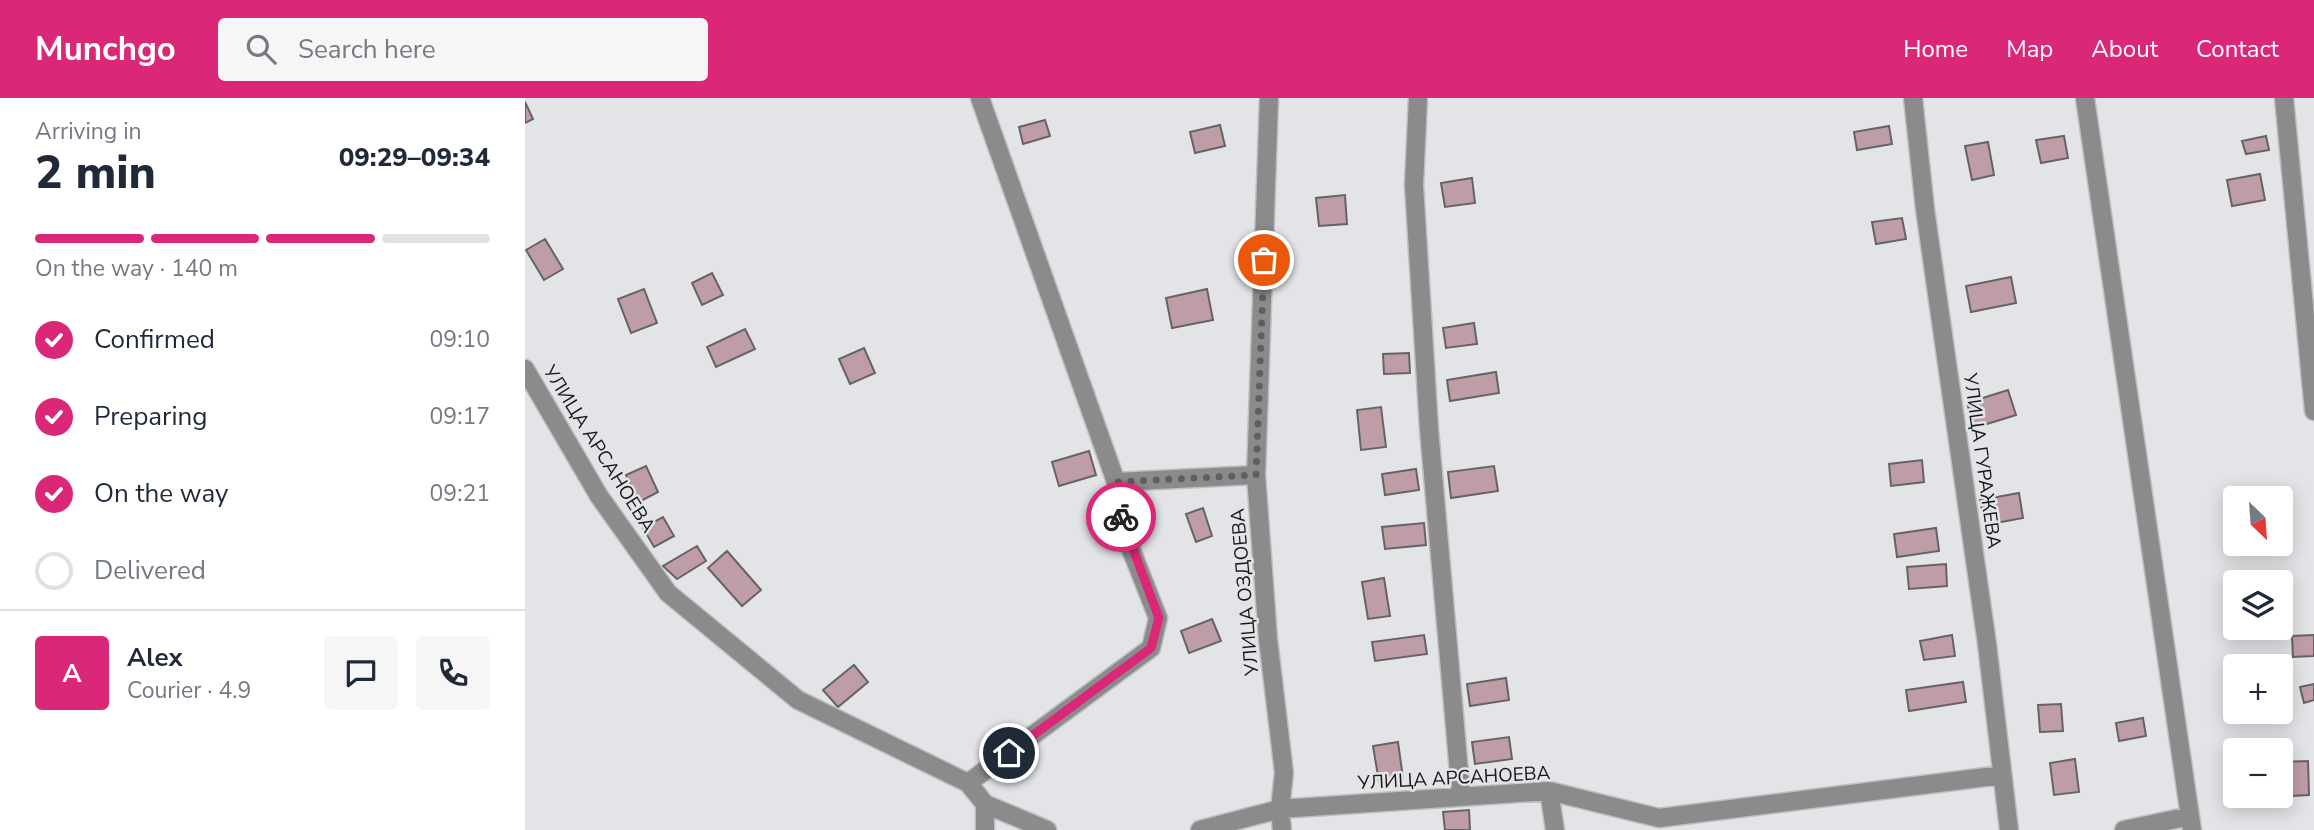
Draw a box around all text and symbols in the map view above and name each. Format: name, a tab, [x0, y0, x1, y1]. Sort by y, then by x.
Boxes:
search box	[218, 18, 708, 81]
text: Munchgo	[35, 27, 176, 72]
icon: search	[242, 30, 280, 68]
text: Search here	[298, 32, 436, 67]
text: Home	[1903, 33, 1968, 65]
text: Map	[2006, 33, 2053, 65]
text: About	[2091, 33, 2158, 65]
text: Contact	[2196, 33, 2279, 65]
text: Arriving in	[35, 116, 142, 147]
text: 09:29–09:34	[339, 140, 490, 175]
text: 2 min	[35, 141, 156, 204]
pin	[1234, 230, 1294, 290]
icon: bag	[1245, 241, 1283, 279]
text: On the way · 140 m	[35, 253, 238, 284]
icon: check	[35, 321, 73, 359]
text: Confirmed	[94, 322, 215, 357]
text: 09:10	[430, 324, 490, 355]
street label: УЛИЦА АРСАНОЕВА	[536, 360, 661, 538]
street label: УЛИЦА ГУРАЖЕВА	[1957, 371, 2007, 551]
icon: check	[35, 398, 73, 436]
text: Preparing	[94, 399, 207, 434]
text: 09:17	[430, 401, 490, 432]
icon: check	[35, 475, 73, 513]
text: On the way	[94, 476, 228, 511]
text: 09:21	[430, 478, 490, 509]
courier	[1086, 482, 1156, 552]
north arrow	[2223, 486, 2293, 556]
map controls	[2223, 486, 2293, 808]
icon: bike	[1102, 498, 1140, 536]
street label: УЛИЦА ОЗДОЕВА	[1225, 507, 1265, 678]
text: Delivered	[94, 553, 206, 588]
button: layers	[2223, 570, 2293, 640]
button: chat	[324, 636, 398, 710]
button: phone	[416, 636, 490, 710]
text: Alex	[127, 640, 183, 675]
button: +	[2223, 654, 2293, 724]
text: A	[62, 656, 82, 691]
text: Courier · 4.9	[127, 675, 251, 706]
pin	[979, 723, 1039, 783]
icon: home	[990, 734, 1028, 772]
button: −	[2223, 738, 2293, 808]
street label: УЛИЦА АРСАНОЕВА	[1356, 760, 1551, 796]

